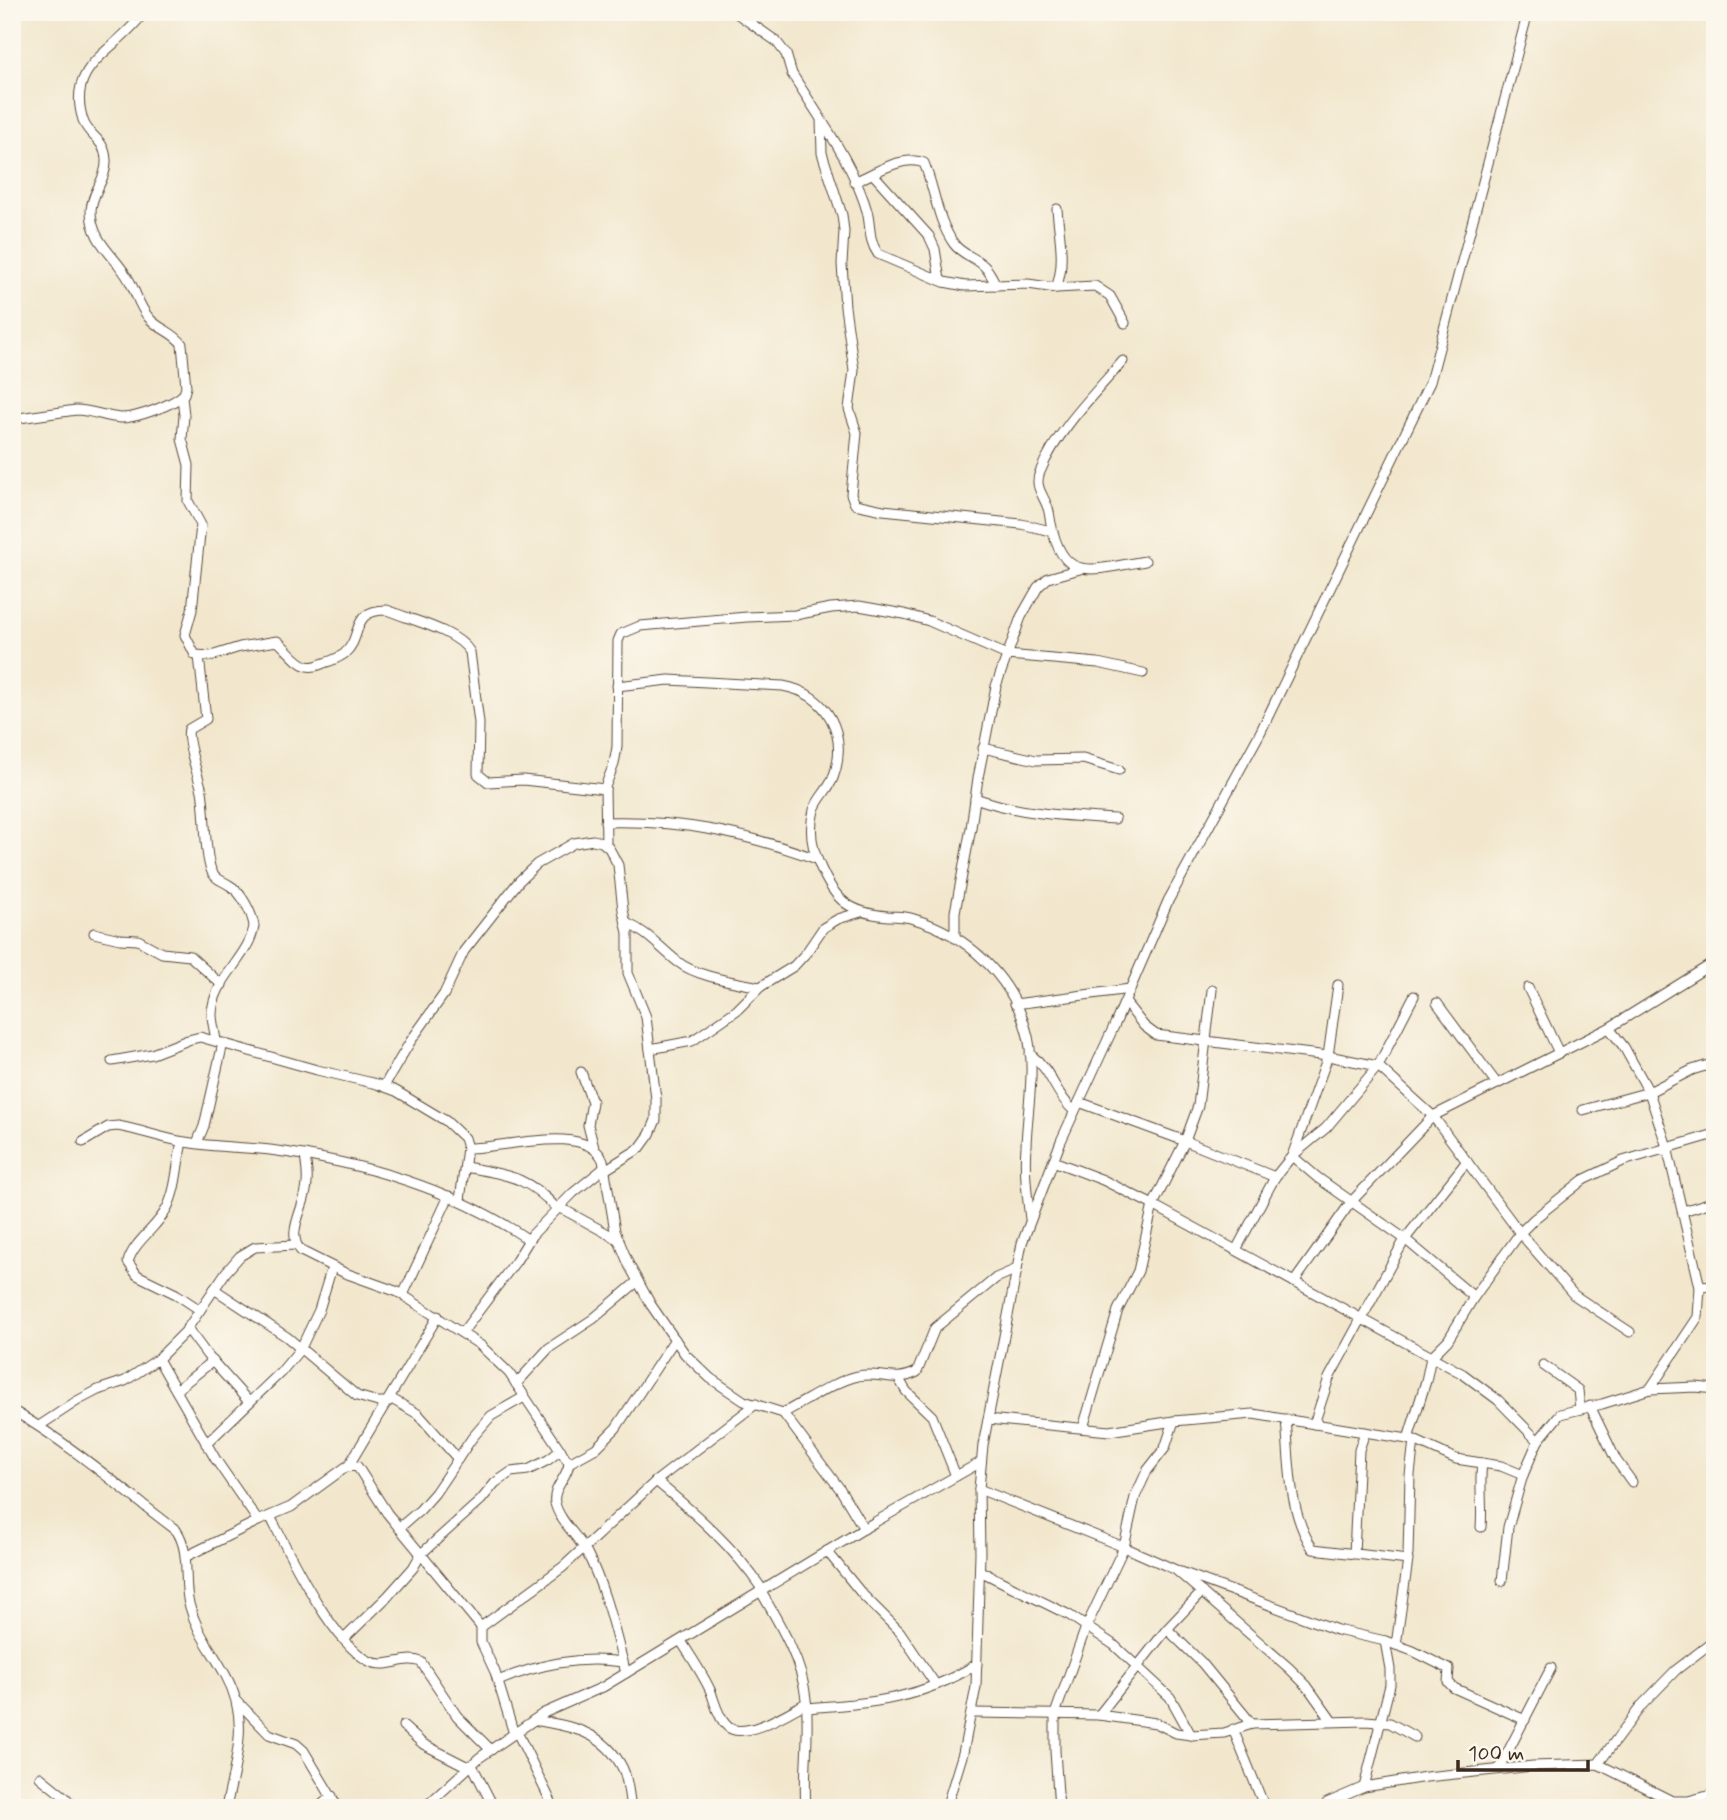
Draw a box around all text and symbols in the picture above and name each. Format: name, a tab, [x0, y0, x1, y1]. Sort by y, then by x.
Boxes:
scale bar	[1458, 1729, 1587, 1773]
text: 100 m	[1468, 1740, 1524, 1768]

